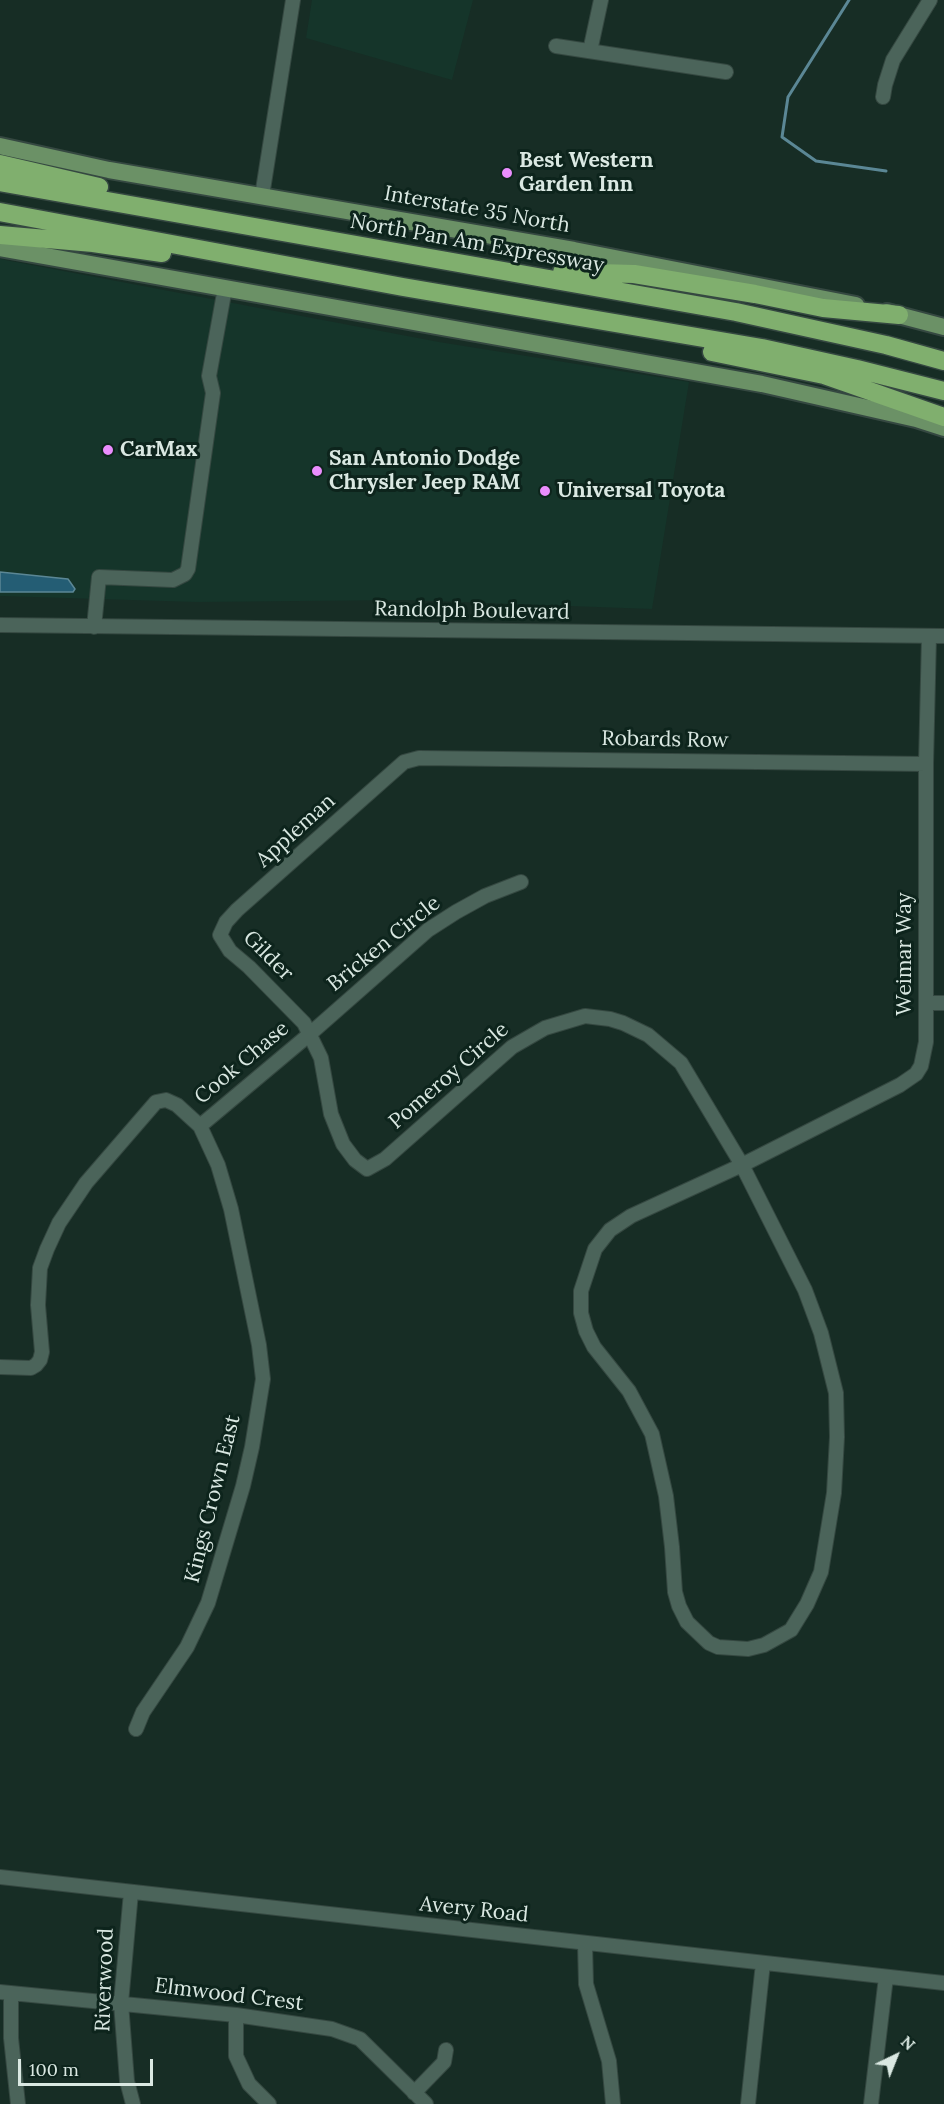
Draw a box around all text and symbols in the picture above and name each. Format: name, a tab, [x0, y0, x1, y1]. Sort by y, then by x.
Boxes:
place label: Best Western Garden Inn	[519, 148, 653, 198]
marker: Best Western Garden Inn	[500, 166, 514, 180]
street label: Interstate 35 North	[382, 181, 572, 239]
street label: North Pan Am Expressway	[348, 209, 606, 279]
place label: CarMax	[120, 437, 198, 463]
marker: CarMax	[101, 443, 115, 457]
place label: San Antonio Dodge Chrysler Jeep RAM	[329, 446, 521, 496]
marker: San Antonio Dodge Chrysler Jeep RAM	[310, 464, 324, 478]
place label: Universal Toyota	[557, 478, 725, 504]
marker: Universal Toyota	[538, 484, 552, 498]
street label: Randolph Boulevard	[374, 597, 570, 625]
street label: Robards Row	[601, 726, 729, 754]
street label: Appleman	[251, 789, 341, 873]
street label: Bricken Circle	[323, 891, 445, 997]
street label: Weimar Way	[892, 892, 918, 1016]
street label: Gilder	[238, 926, 298, 986]
street label: Cook Chase	[190, 1016, 294, 1110]
street label: Pomeroy Circle	[384, 1017, 514, 1135]
street label: Kings Crown East	[180, 1412, 246, 1586]
street label: Avery Road	[418, 1892, 530, 1928]
street label: Riverwood	[91, 1928, 119, 2032]
street label: Elmwood Crest	[153, 1973, 305, 2017]
north arrow	[866, 2026, 926, 2086]
text: N	[897, 2031, 920, 2054]
scale bar	[21, 2047, 156, 2085]
text: 100 m	[29, 2058, 79, 2081]

